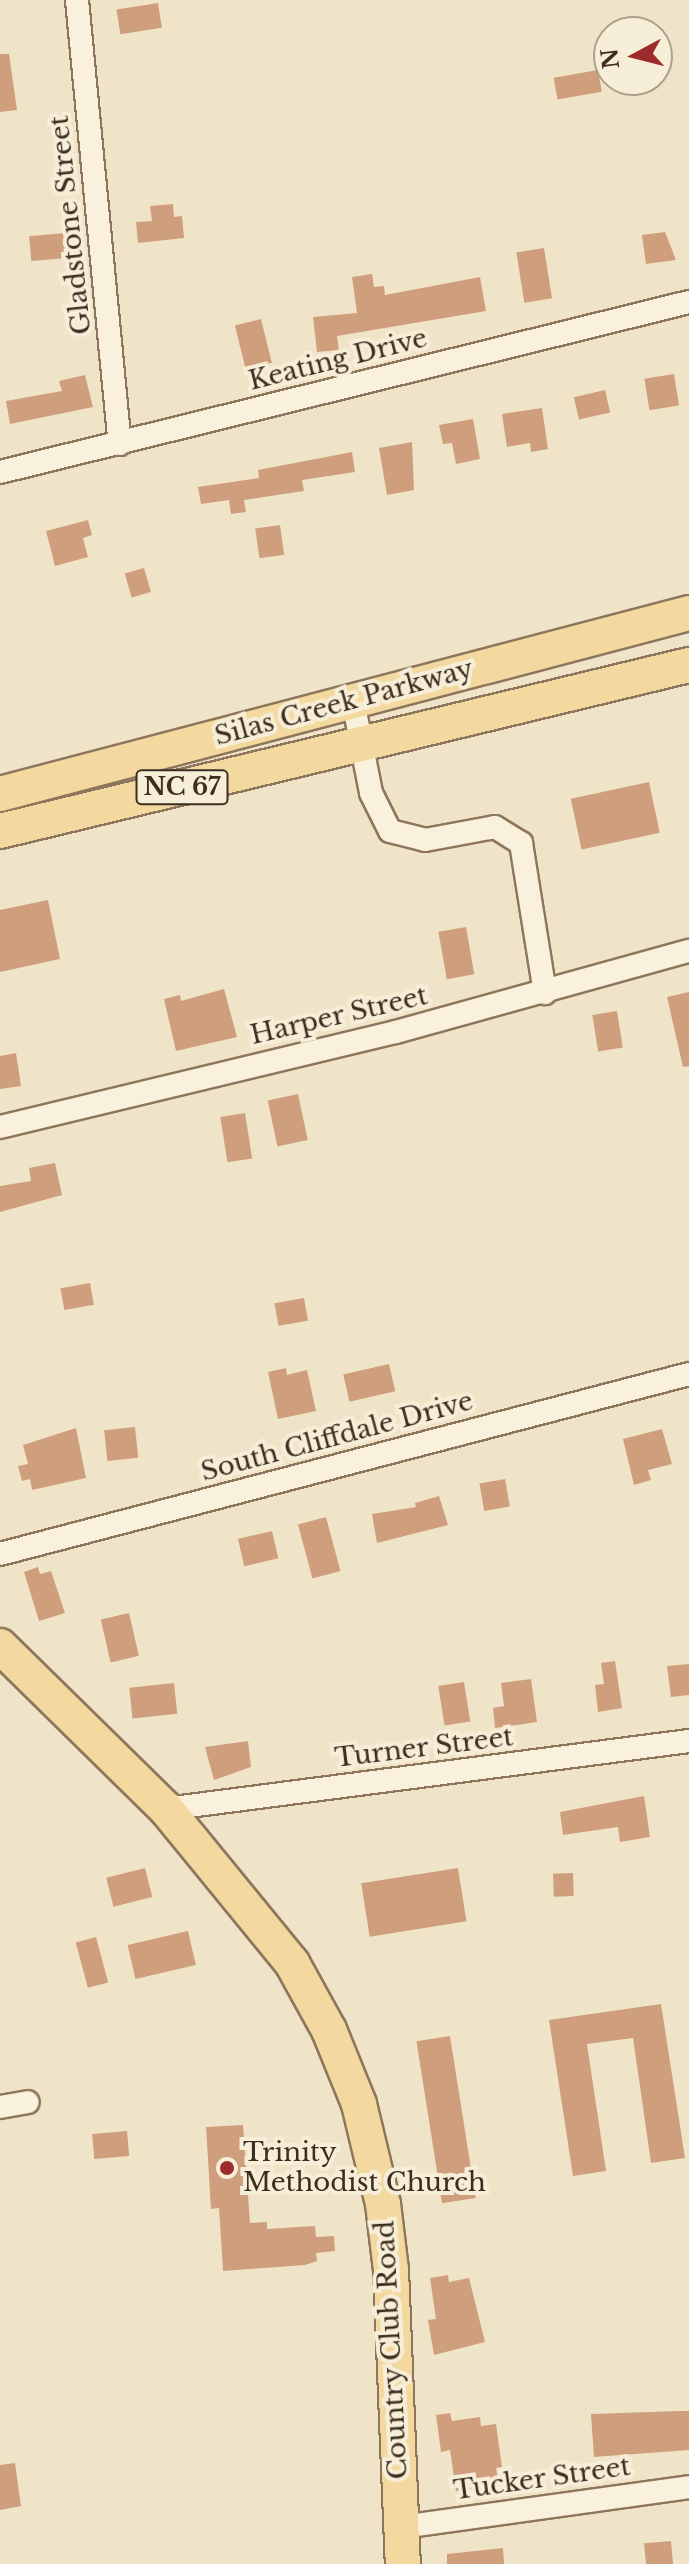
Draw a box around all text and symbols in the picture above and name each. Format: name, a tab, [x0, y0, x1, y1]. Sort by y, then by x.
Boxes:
north arrow	[593, 16, 673, 96]
text: N	[596, 47, 625, 71]
street label: Gladstone Street	[44, 114, 98, 336]
street label: Keating Drive	[245, 323, 431, 397]
street label: Silas Creek Parkway	[211, 653, 477, 753]
road number: NC 67	[134, 767, 230, 807]
street label: Harper Street	[247, 980, 431, 1052]
street label: South Cliffdale Drive	[198, 1386, 476, 1488]
street label: Turner Street	[333, 1722, 515, 1774]
place label: Trinity Methodist Church	[243, 2137, 486, 2198]
marker: Trinity Methodist Church	[218, 2159, 236, 2177]
street label: Country Club Road	[370, 2219, 414, 2481]
street label: Tucker Street	[451, 2451, 633, 2507]

